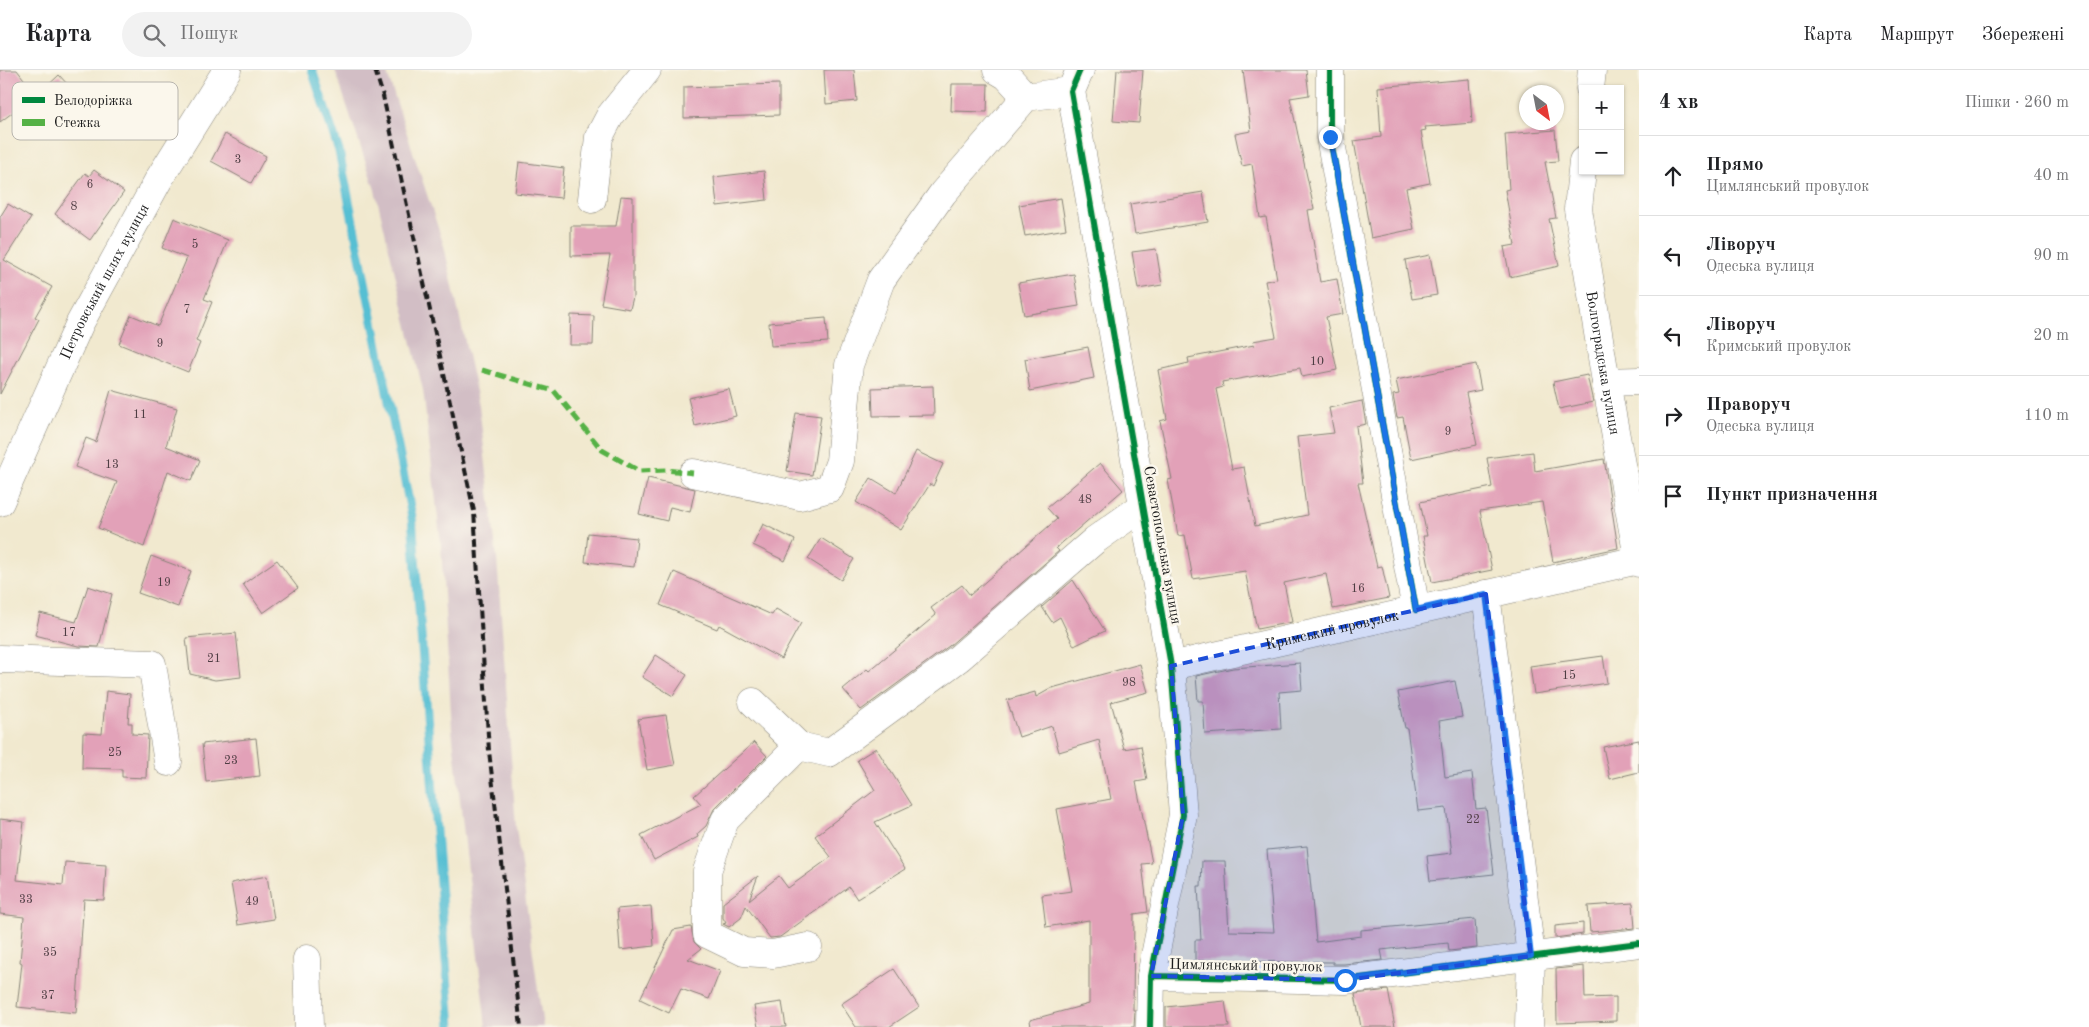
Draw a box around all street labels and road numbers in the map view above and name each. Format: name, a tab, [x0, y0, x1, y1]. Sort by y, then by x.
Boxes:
street label: Петровський шлях вулиця	[59, 202, 153, 362]
street label: Волгоградська вулиця	[1582, 290, 1621, 436]
street label: Севастопольська вулиця	[1140, 465, 1183, 626]
street label: Кримський провулок	[1264, 608, 1401, 653]
street label: Цимлянський провулок	[1169, 958, 1323, 975]

